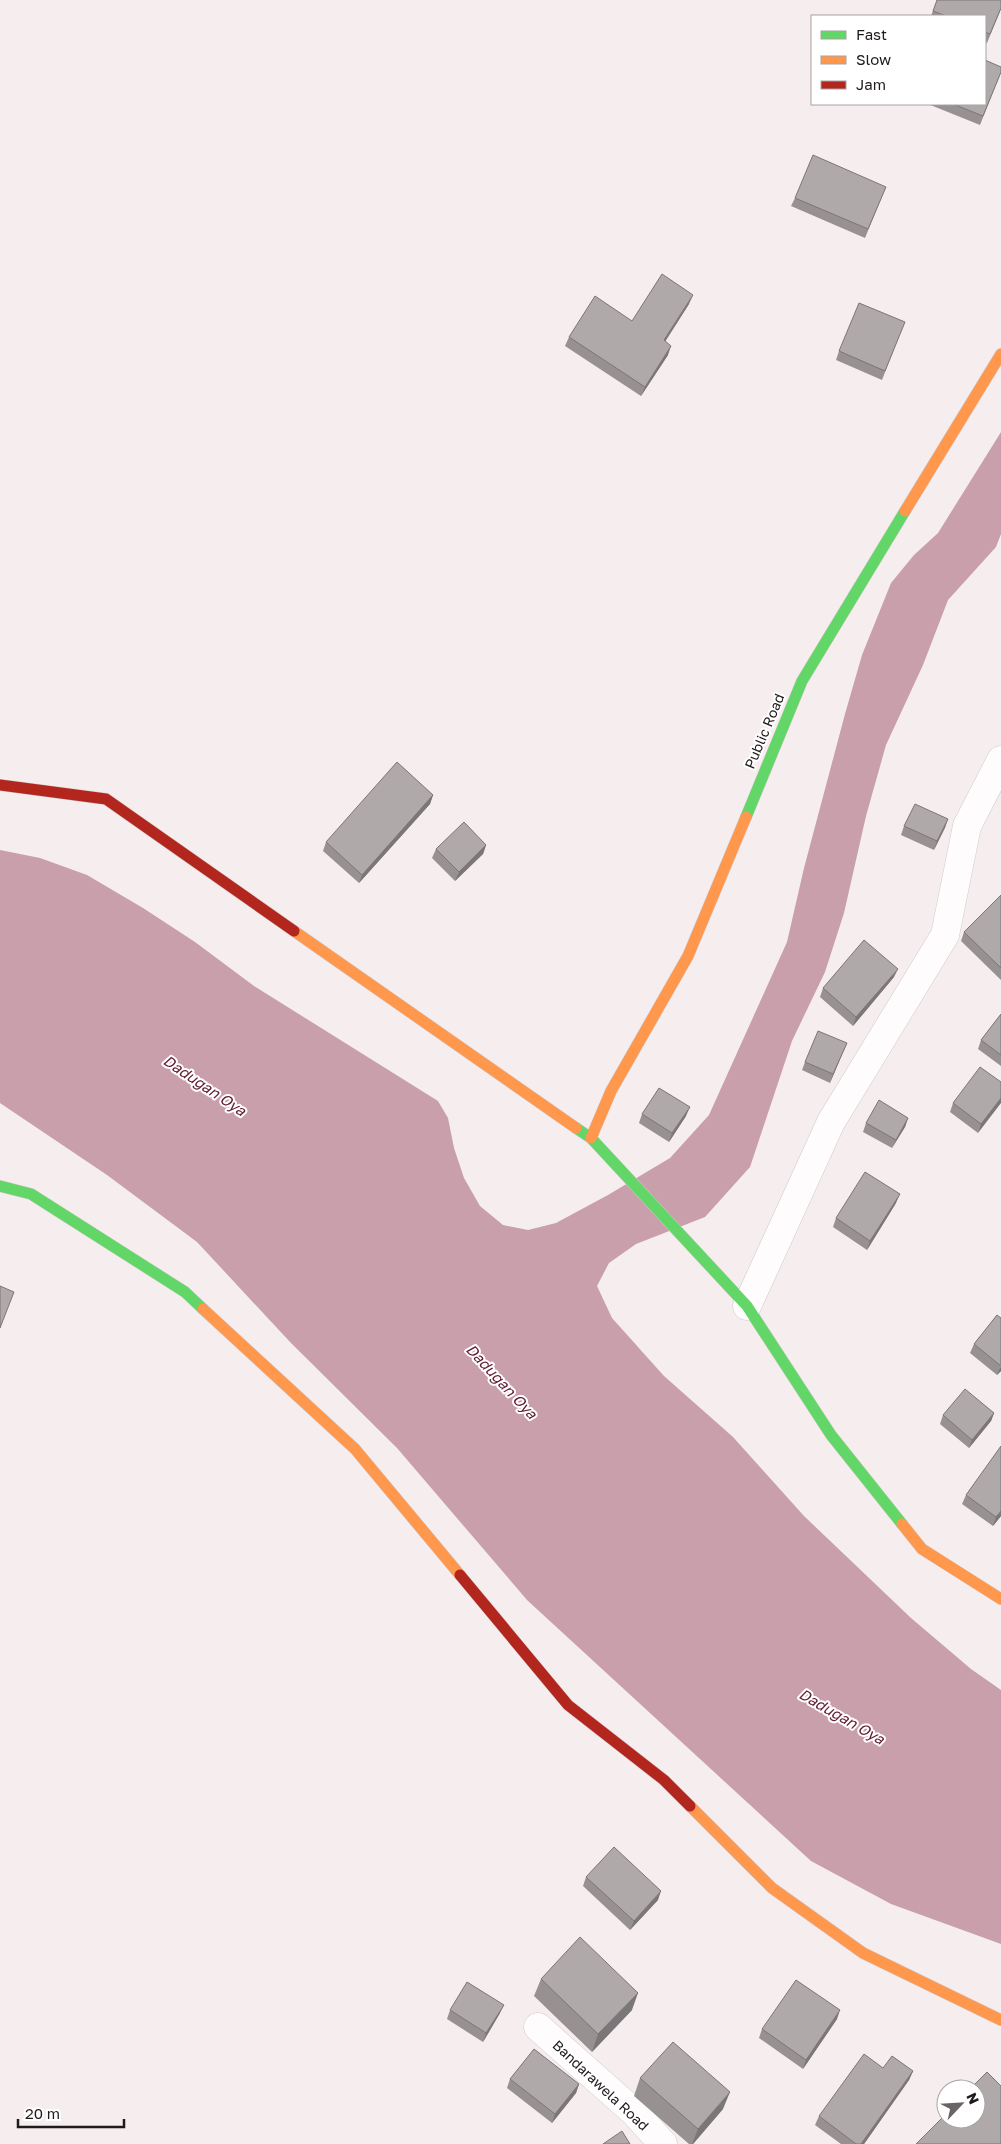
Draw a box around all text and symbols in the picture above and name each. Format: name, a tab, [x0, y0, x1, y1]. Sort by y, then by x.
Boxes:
legend	[811, 15, 986, 105]
text: Fast	[856, 25, 887, 43]
text: Slow	[856, 50, 891, 68]
text: Jam	[856, 75, 886, 93]
street label: Public Road	[741, 691, 787, 771]
water label: Dadugan Oya	[160, 1051, 250, 1120]
water label: Dadugan Oya	[462, 1340, 541, 1423]
water label: Dadugan Oya	[796, 1684, 888, 1749]
street label: Bandarawela Road	[549, 2036, 653, 2134]
north arrow	[936, 2079, 986, 2129]
text: N	[963, 2090, 983, 2107]
scale bar	[18, 2096, 124, 2128]
text: 20 m	[25, 2104, 60, 2122]

